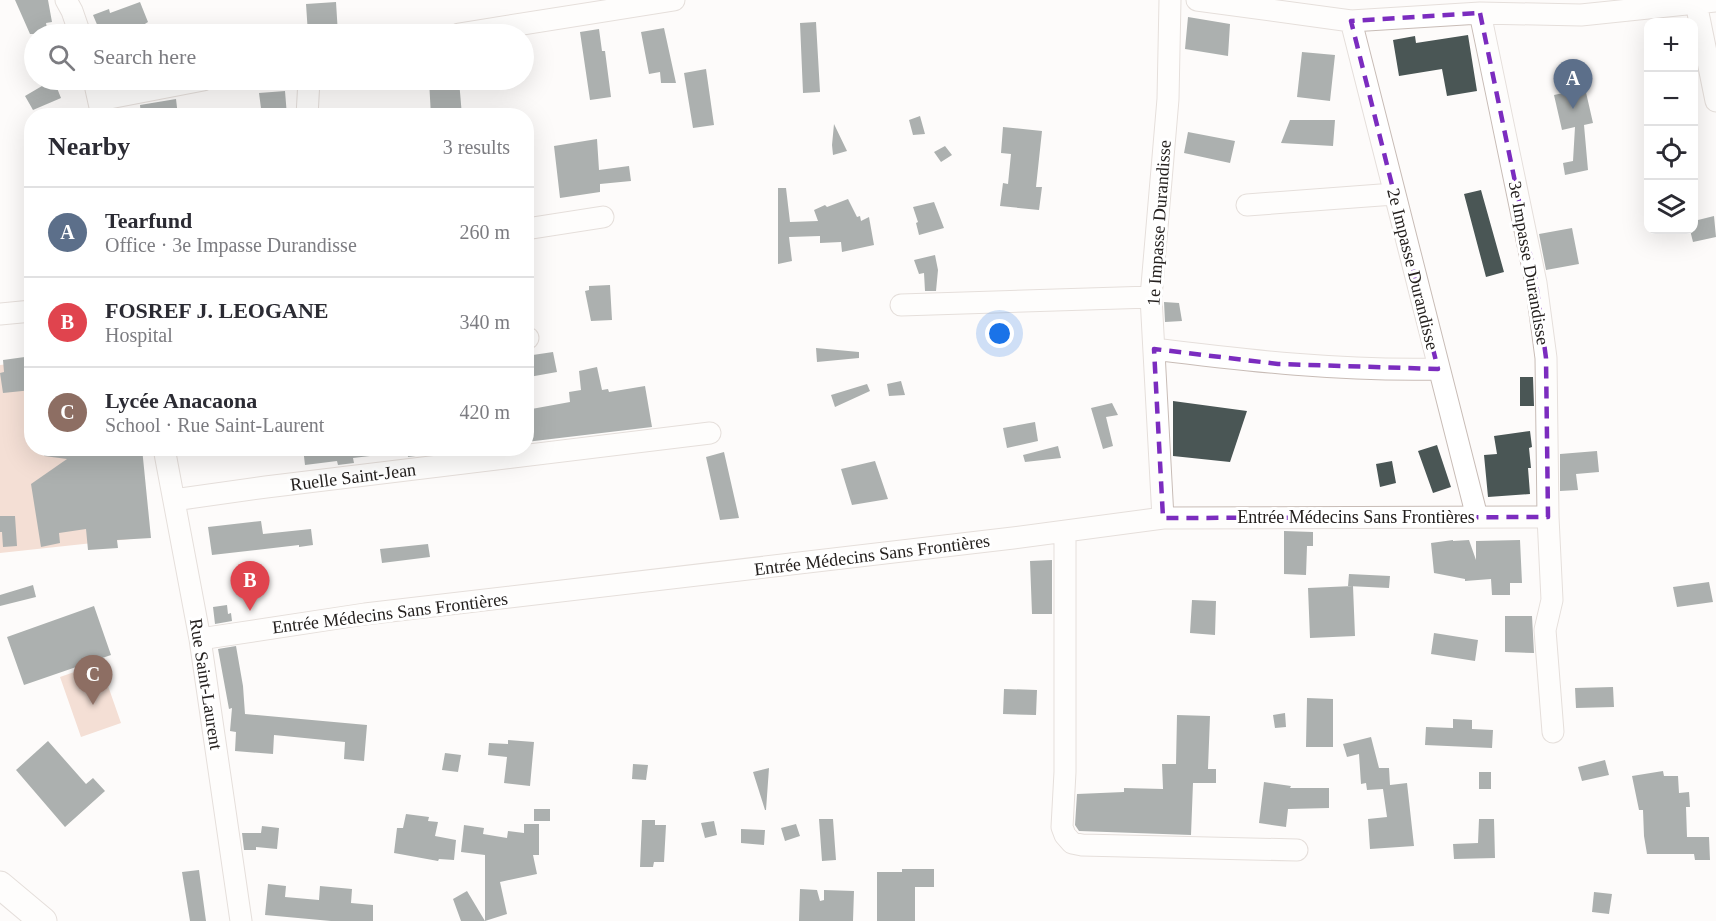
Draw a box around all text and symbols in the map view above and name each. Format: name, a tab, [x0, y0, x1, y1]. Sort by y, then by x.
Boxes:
map controls	[1644, 18, 1698, 234]
button: +	[1644, 18, 1698, 72]
search box	[24, 24, 534, 90]
icon: search	[45, 41, 78, 74]
text: Search here	[93, 44, 196, 69]
pin: A	[1554, 60, 1592, 109]
button: −	[1644, 72, 1698, 126]
button: locate	[1644, 126, 1698, 180]
text: Nearby	[48, 132, 130, 161]
text: 3 results	[443, 136, 510, 158]
street label: 1e Impasse Durandisse	[1143, 140, 1175, 306]
street label: 3e Impasse Durandisse	[1505, 180, 1553, 346]
button: layers	[1644, 180, 1698, 234]
street label: 2e Impasse Durandisse	[1383, 186, 1443, 352]
text: Tearfund	[105, 208, 192, 233]
text: A	[60, 221, 75, 243]
text: 260 m	[459, 221, 510, 243]
text: Office · 3e Impasse Durandisse	[105, 234, 357, 256]
text: FOSREF J. LEOGANE	[105, 298, 329, 323]
text: B	[61, 311, 74, 333]
text: 340 m	[459, 311, 510, 333]
your location	[985, 319, 1014, 348]
text: Hospital	[105, 324, 173, 346]
text: Lycée Anacaona	[105, 388, 257, 413]
text: C	[60, 401, 75, 423]
text: 420 m	[459, 401, 510, 423]
text: School · Rue Saint-Laurent	[105, 414, 324, 436]
street label: Ruelle Saint-Jean	[289, 459, 417, 495]
street label: Entrée Médecins Sans Frontières	[1237, 507, 1475, 527]
street label: Entrée Médecins Sans Frontières	[753, 531, 991, 579]
pin: B	[230, 562, 270, 611]
street label: Entrée Médecins Sans Frontières	[271, 589, 509, 637]
street label: Rue Saint-Laurent	[186, 617, 226, 751]
pin: C	[74, 656, 112, 705]

